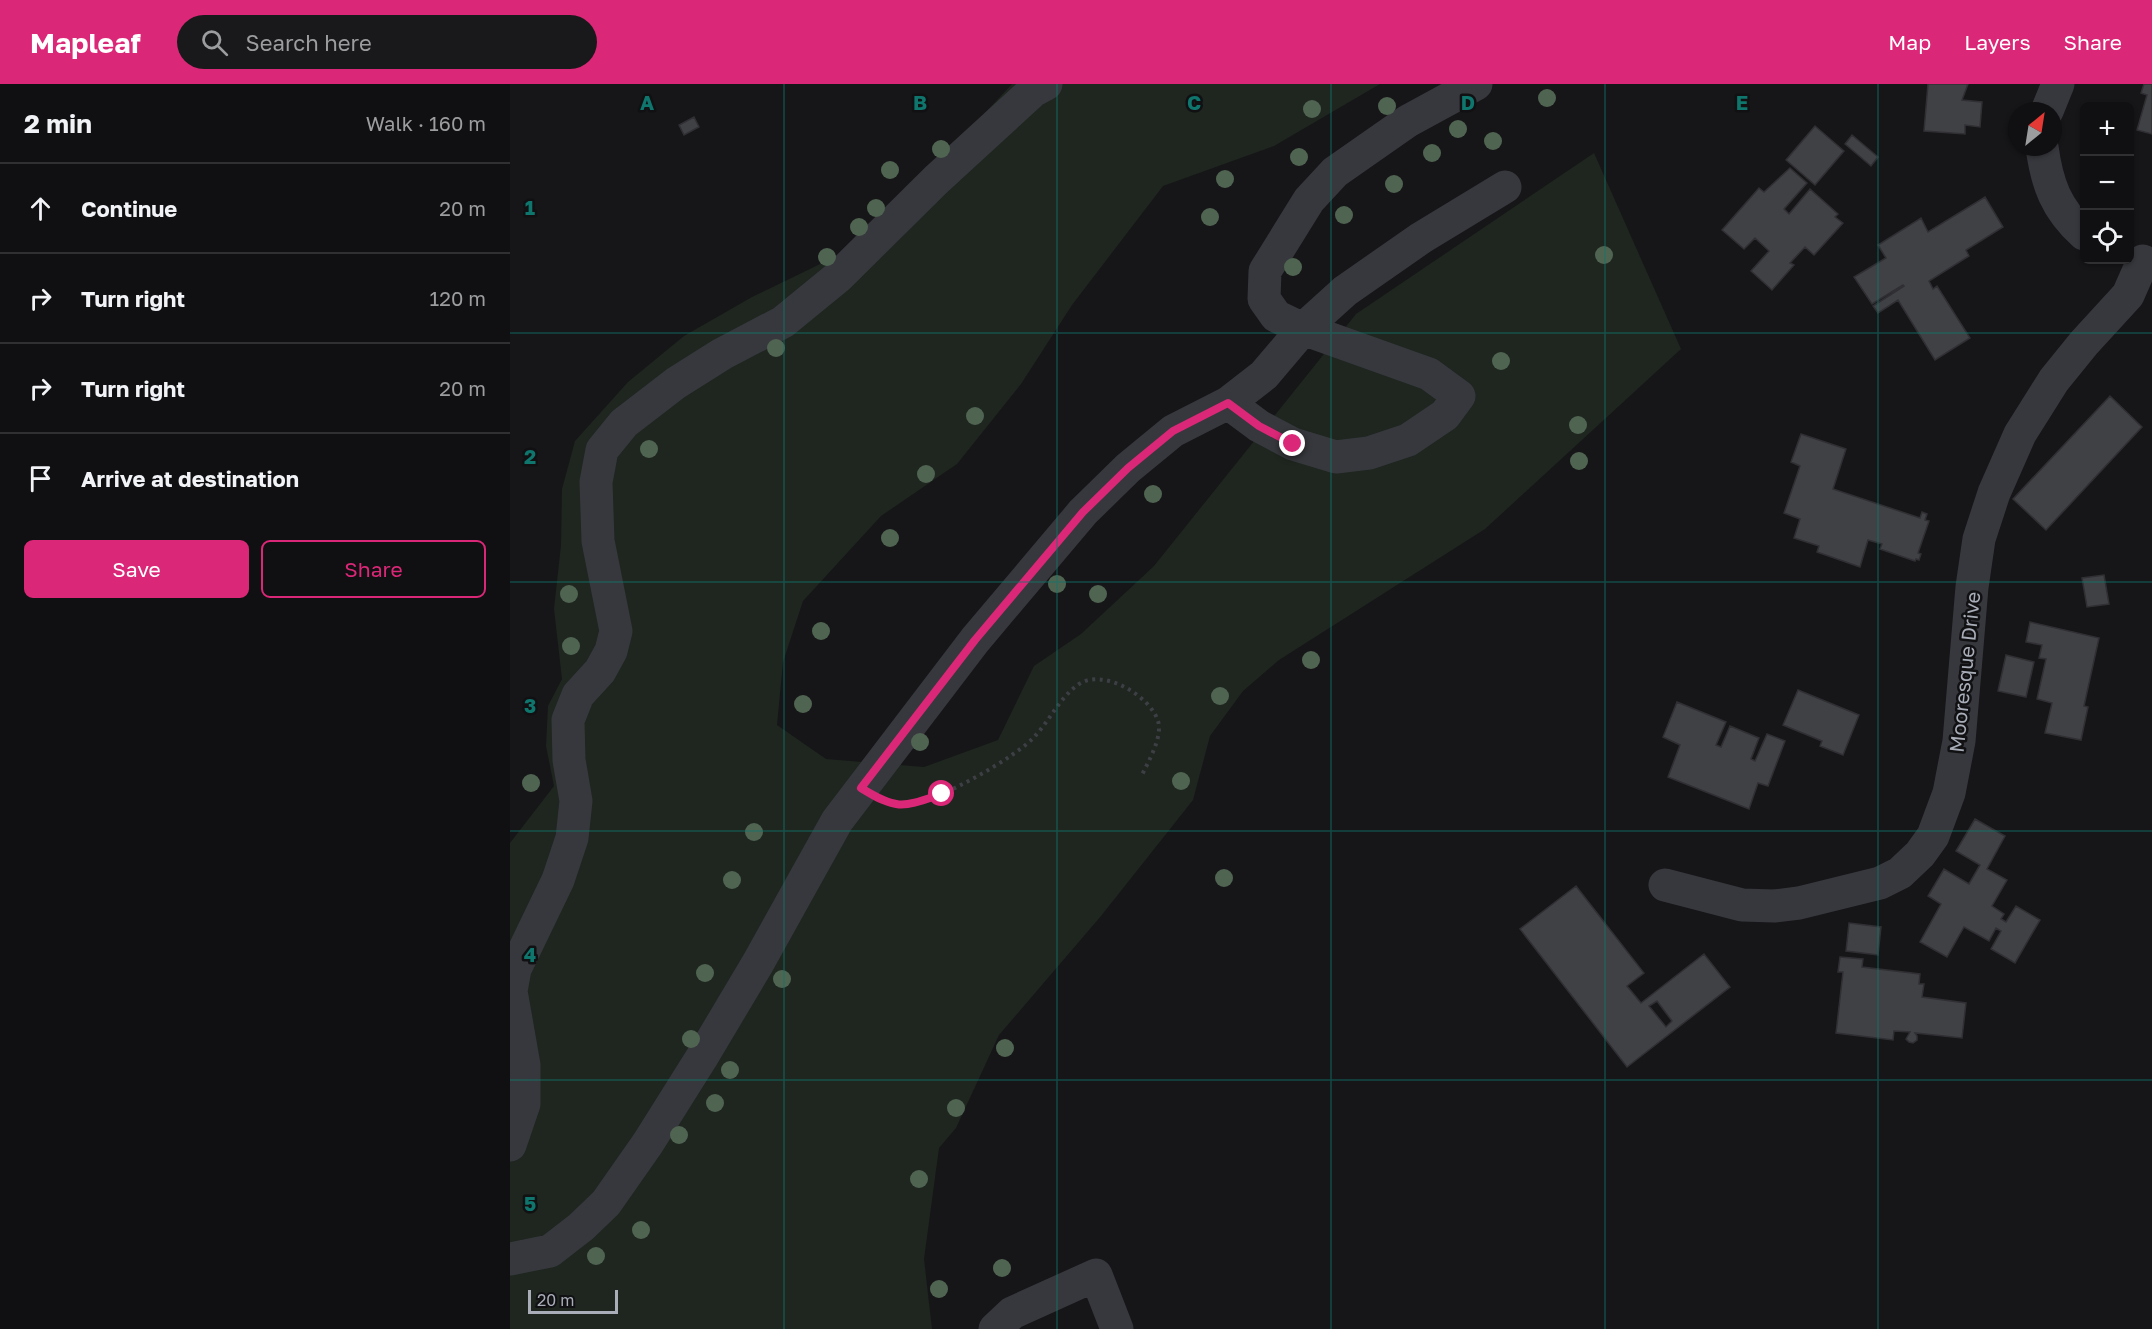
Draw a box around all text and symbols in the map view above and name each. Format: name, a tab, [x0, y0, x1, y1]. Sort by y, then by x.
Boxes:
search box	[177, 15, 597, 69]
text: Mapleaf	[30, 26, 141, 59]
icon: search	[198, 26, 231, 59]
text: Search here	[246, 29, 372, 56]
text: Map	[1888, 29, 1931, 55]
text: Layers	[1964, 29, 2031, 55]
text: Share	[2064, 29, 2122, 55]
text: A	[640, 90, 654, 114]
text: B	[913, 90, 927, 114]
text: C	[1187, 90, 1201, 114]
text: D	[1461, 90, 1475, 114]
text: E	[1736, 90, 1748, 114]
north arrow	[2008, 102, 2062, 156]
map controls	[2080, 102, 2134, 264]
button: +	[2080, 102, 2134, 156]
text: 2 min	[24, 108, 92, 139]
text: Walk · 160 m	[366, 111, 486, 135]
button: −	[2080, 156, 2134, 210]
icon: ahead	[24, 192, 57, 225]
text: Continue	[81, 195, 177, 222]
text: 1	[525, 195, 535, 219]
text: 20 m	[439, 196, 486, 220]
button: locate	[2080, 210, 2134, 264]
icon: right	[24, 282, 57, 315]
text: Turn right	[81, 285, 185, 312]
text: 120 m	[430, 286, 486, 310]
icon: right	[24, 372, 57, 405]
text: Turn right	[81, 375, 185, 402]
text: 20 m	[439, 376, 486, 400]
route end	[1279, 430, 1305, 456]
text: 2	[524, 444, 536, 468]
icon: arrive	[24, 462, 57, 495]
text: Arrive at destination	[81, 465, 299, 492]
button: Save	[24, 540, 249, 598]
button: Share	[261, 540, 486, 598]
street label: Mooresque Drive	[1944, 590, 1984, 754]
text: 3	[524, 693, 536, 717]
route start	[928, 780, 954, 806]
text: 4	[524, 942, 536, 966]
text: 5	[524, 1191, 536, 1215]
scale bar	[528, 1287, 618, 1314]
text: 20 m	[537, 1290, 574, 1310]

